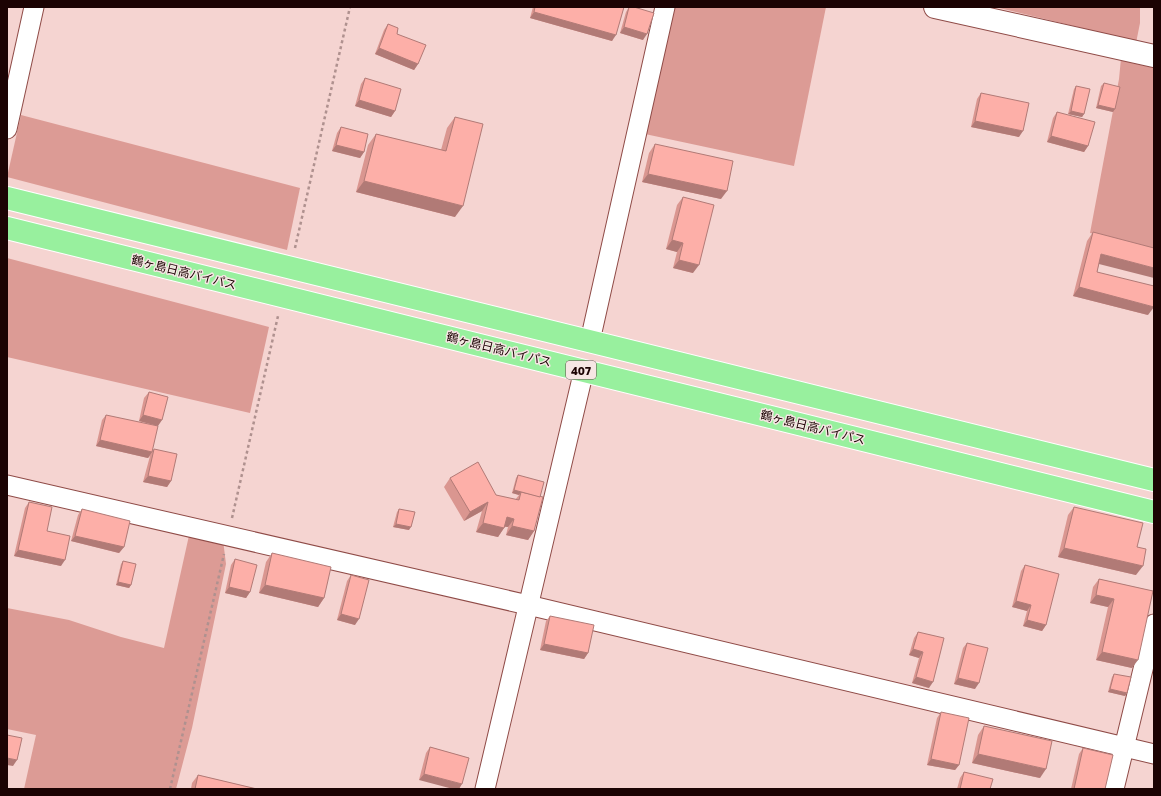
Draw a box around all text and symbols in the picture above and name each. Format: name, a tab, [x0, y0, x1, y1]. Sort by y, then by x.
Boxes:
street label: 鶴ヶ島日高バイパス	[130, 252, 238, 292]
street label: 鶴ヶ島日高バイパス	[445, 329, 553, 369]
road number: 407	[566, 361, 596, 379]
street label: 鶴ヶ島日高バイパス	[759, 407, 867, 447]

